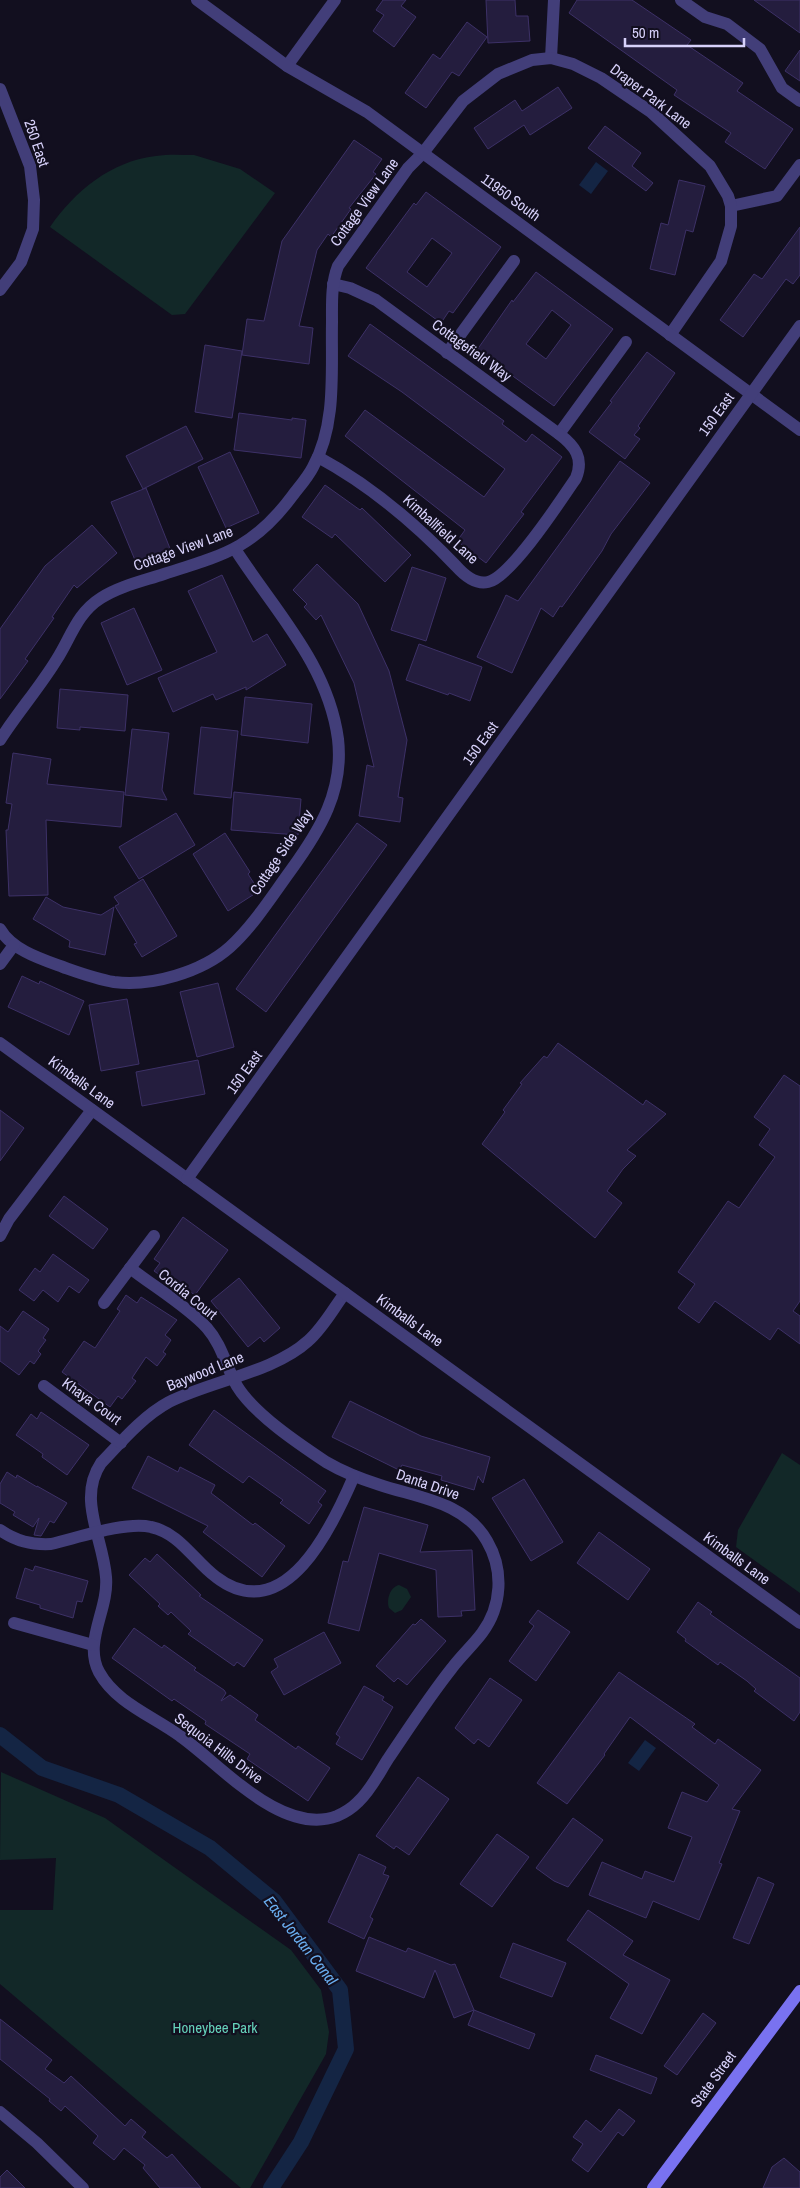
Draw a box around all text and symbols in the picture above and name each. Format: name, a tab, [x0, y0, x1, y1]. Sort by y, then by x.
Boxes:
scale bar	[625, 15, 744, 47]
text: 50 m	[632, 22, 659, 43]
street label: Draper Park Lane	[606, 58, 696, 134]
street label: 250 East	[19, 117, 55, 170]
street label: Cottage View Lane	[325, 153, 403, 250]
street label: 11950 South	[477, 168, 545, 226]
street label: Cottagefield Way	[428, 314, 517, 387]
street label: 150 East	[693, 388, 739, 440]
street label: Kimballfield Lane	[399, 489, 483, 569]
street label: Cottage View Lane	[130, 520, 236, 576]
street label: 150 East	[457, 717, 503, 769]
street label: Cottage Side Way	[245, 804, 318, 899]
street label: 150 East	[221, 1046, 267, 1098]
street label: Kimballs Lane	[44, 1051, 120, 1113]
street label: Cordia Court	[154, 1264, 222, 1325]
street label: Kimballs Lane	[372, 1289, 448, 1351]
street label: Baywood Lane	[163, 1346, 247, 1396]
street label: Khaya Court	[58, 1372, 126, 1430]
street label: Danta Drive	[394, 1463, 463, 1505]
street label: Kimballs Lane	[699, 1527, 775, 1589]
street label: Sequoia Hills Drive	[170, 1708, 268, 1788]
water label: East Jordan Canal	[259, 1891, 344, 1990]
park label: Honeybee Park	[173, 2017, 258, 2038]
street label: State Street	[685, 2046, 741, 2111]

